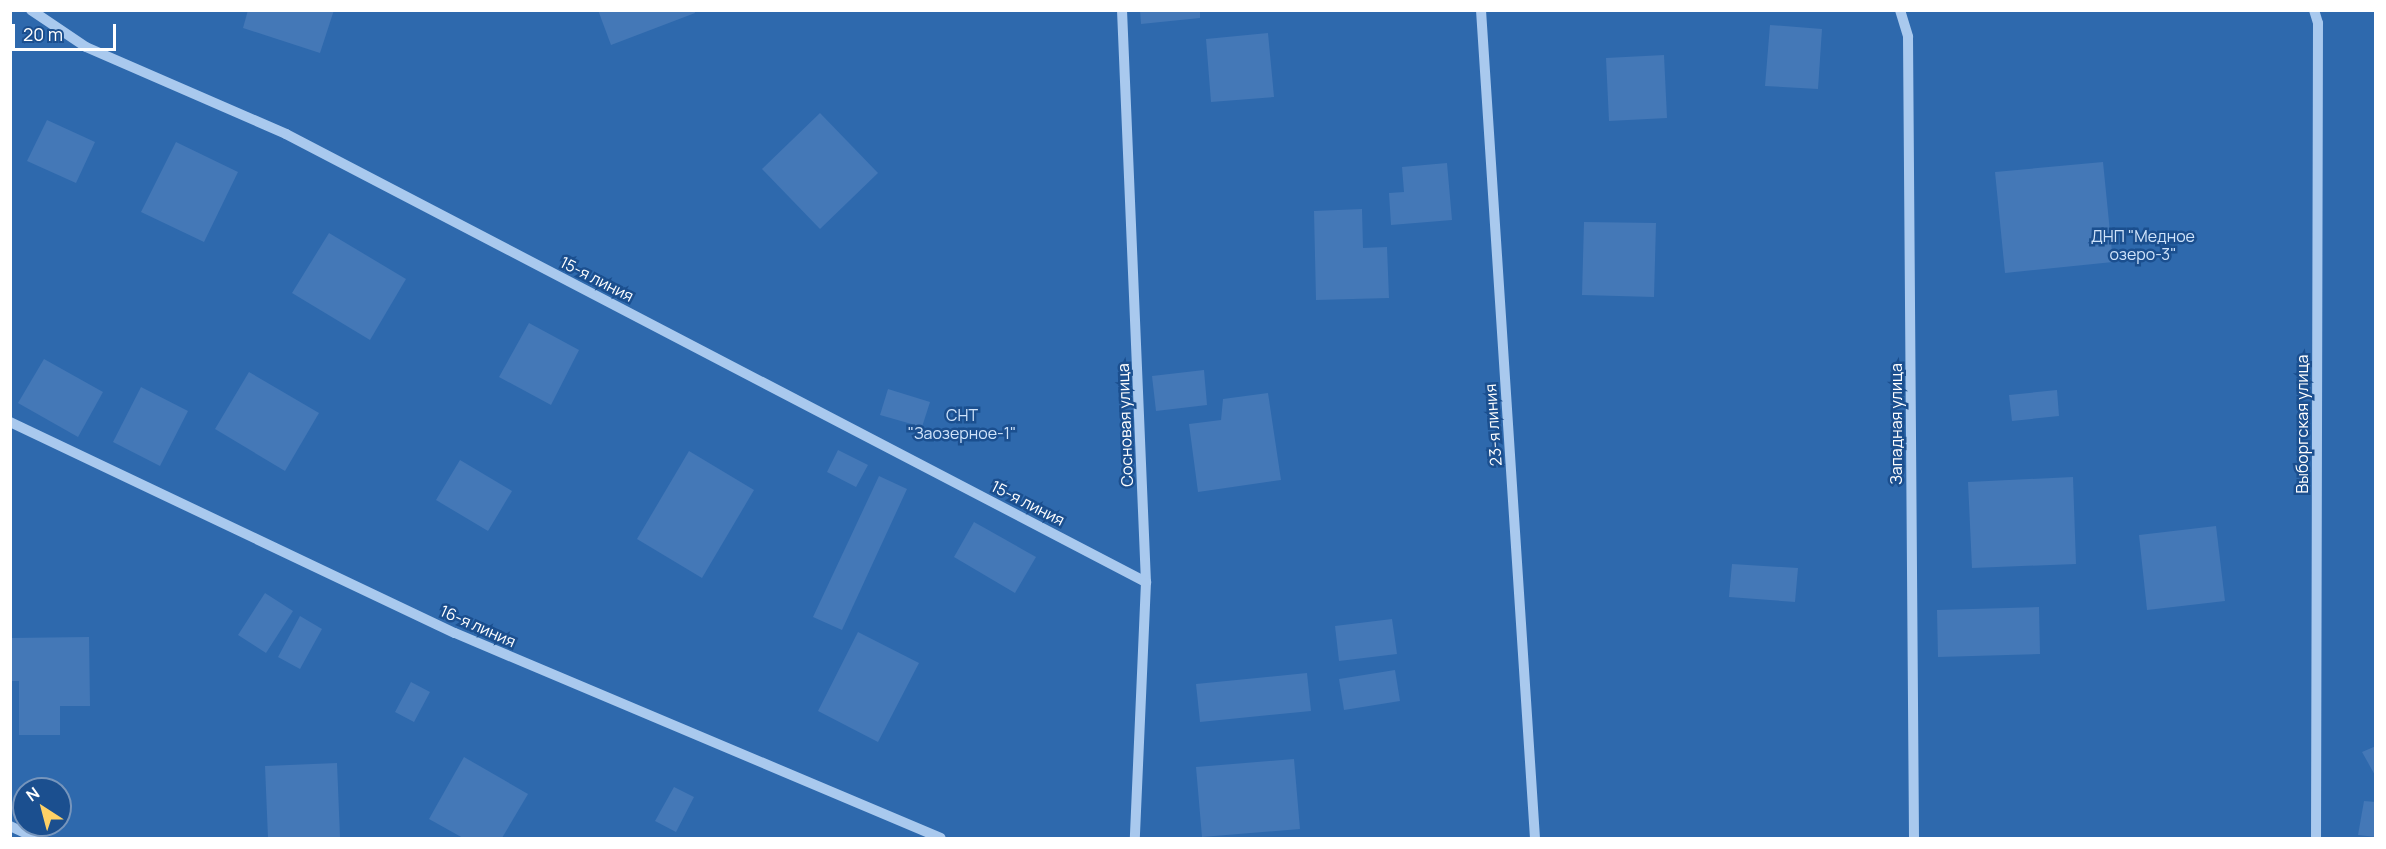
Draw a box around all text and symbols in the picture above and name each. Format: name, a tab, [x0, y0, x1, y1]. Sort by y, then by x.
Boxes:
scale bar	[15, 12, 118, 50]
text: 20 m	[23, 22, 63, 46]
park label: ДНП "Медное озеро-3"	[2091, 226, 2195, 264]
street label: 15-я линия	[557, 252, 637, 306]
street label: Выборгская улица	[2292, 355, 2312, 493]
street label: Сосновая улица	[1113, 363, 1137, 487]
street label: Западная улица	[1886, 363, 1906, 485]
street label: 23-я линия	[1481, 383, 1505, 467]
park label: СНТ "Заозерное-1"	[908, 405, 1016, 443]
street label: 15-я линия	[988, 476, 1068, 530]
street label: 16-я линия	[437, 601, 519, 651]
north arrow	[12, 777, 72, 837]
text: N	[21, 782, 44, 806]

